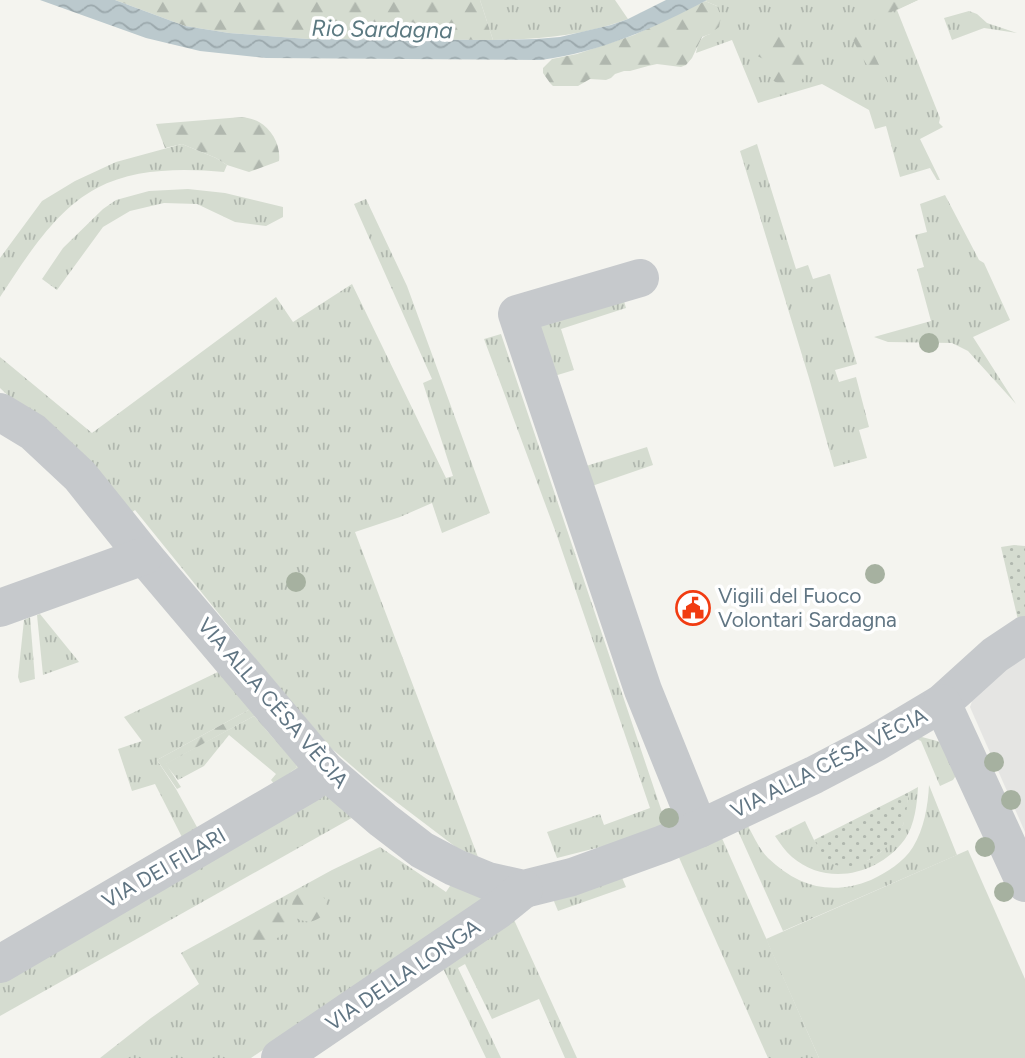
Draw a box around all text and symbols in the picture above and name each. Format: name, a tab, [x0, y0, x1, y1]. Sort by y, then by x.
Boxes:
water label: Rio Sardagna	[311, 14, 453, 44]
place label: Vigili del Fuoco Volontari Sardagna	[718, 583, 897, 632]
public building icon: Vigili del Fuoco Volontari Sardagna	[674, 589, 712, 627]
street label: VIA ALLA CÉSA VÈCIA	[193, 613, 354, 793]
street label: VIA ALLA CÉSA VÈCIA	[726, 702, 931, 823]
street label: VIA DEI FILARI	[98, 822, 230, 913]
street label: VIA DELLA LONGA	[321, 914, 485, 1036]

